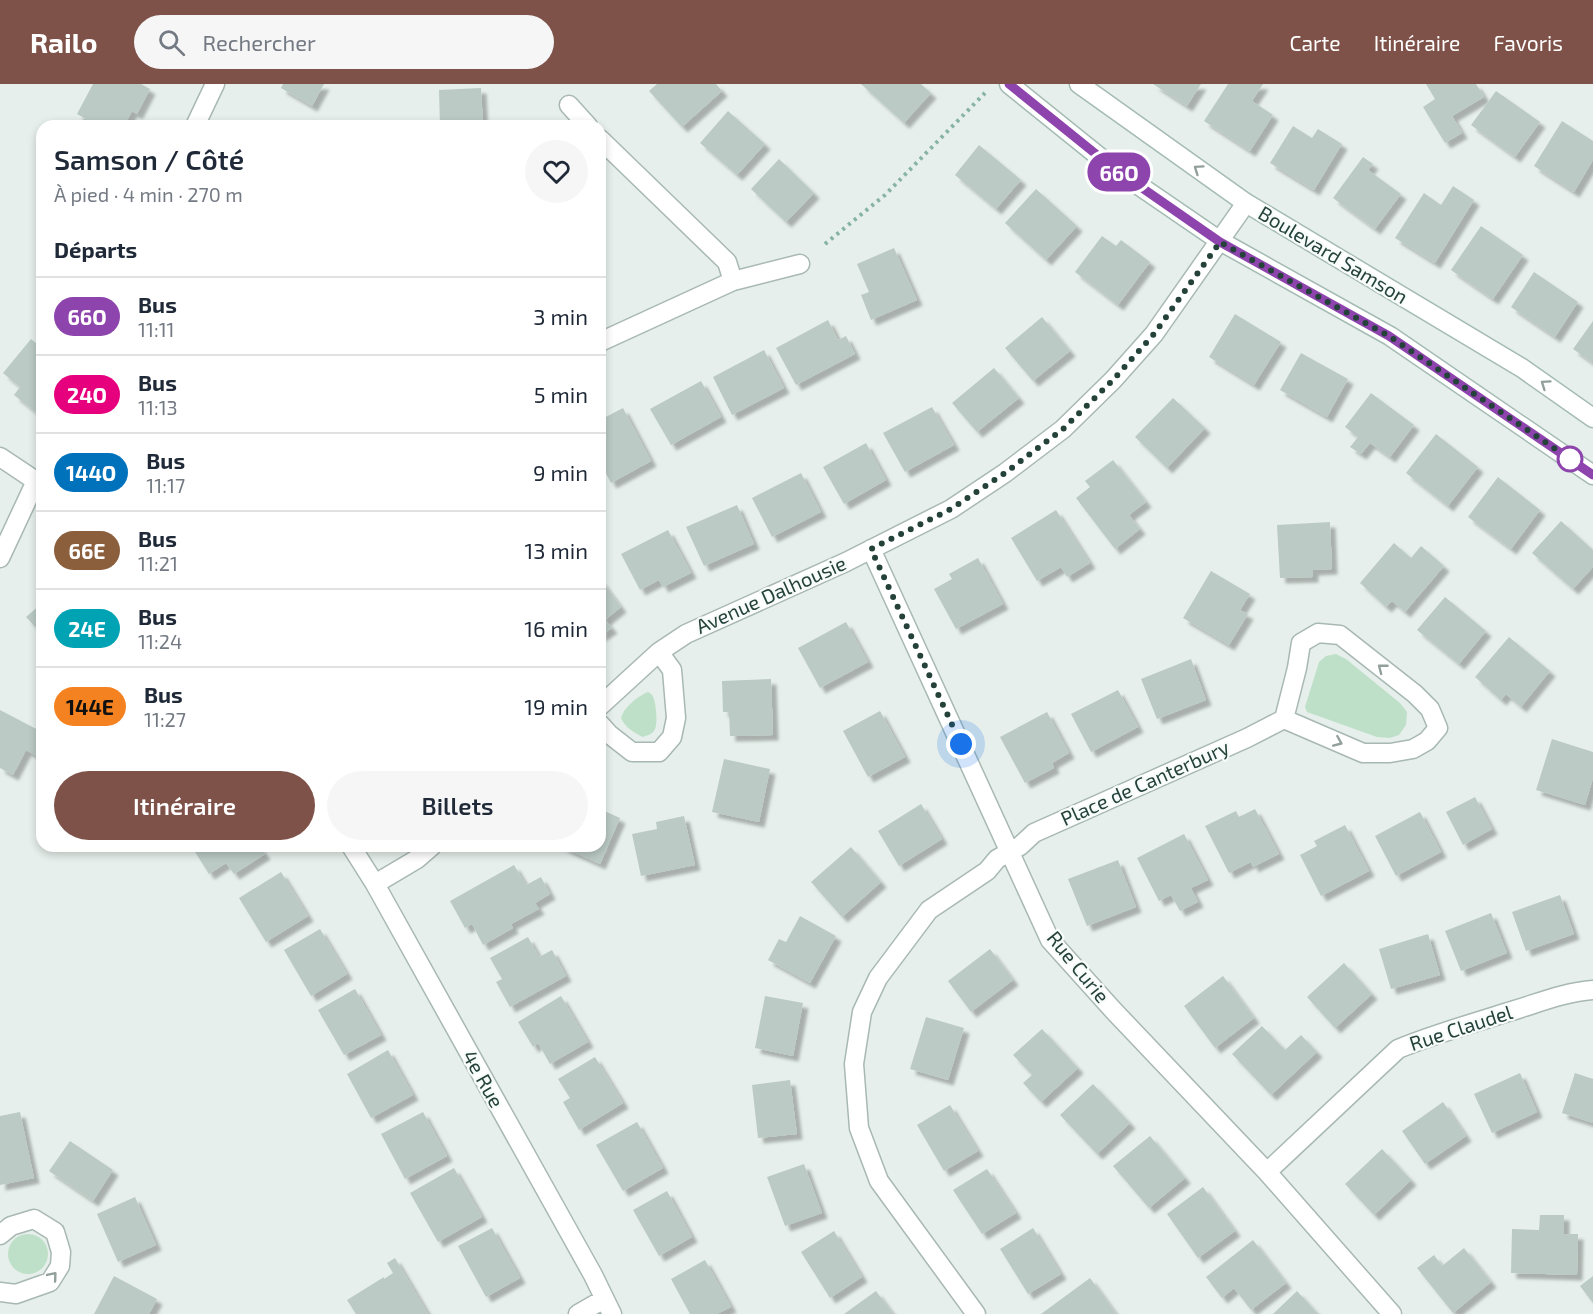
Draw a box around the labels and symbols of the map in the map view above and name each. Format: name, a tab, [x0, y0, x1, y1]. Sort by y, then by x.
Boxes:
line badge: 66O	[1084, 152, 1154, 191]
one-way arrow	[1194, 165, 1205, 176]
street label: Boulevard Samson	[1255, 200, 1413, 308]
one-way arrow	[1541, 380, 1552, 391]
unlabelled marker	[1557, 446, 1583, 472]
street label: Avenue Dalhousie	[692, 550, 849, 638]
one-way arrow	[1377, 664, 1388, 675]
your location	[946, 729, 976, 759]
street label: Place de Canterbury	[1057, 734, 1233, 830]
one-way arrow	[1331, 735, 1342, 747]
street label: Rue Curie	[1043, 926, 1115, 1007]
street label: Rue Claudel	[1406, 999, 1515, 1055]
street label: 4e Rue	[458, 1046, 509, 1111]
one-way arrow	[45, 1271, 56, 1282]

